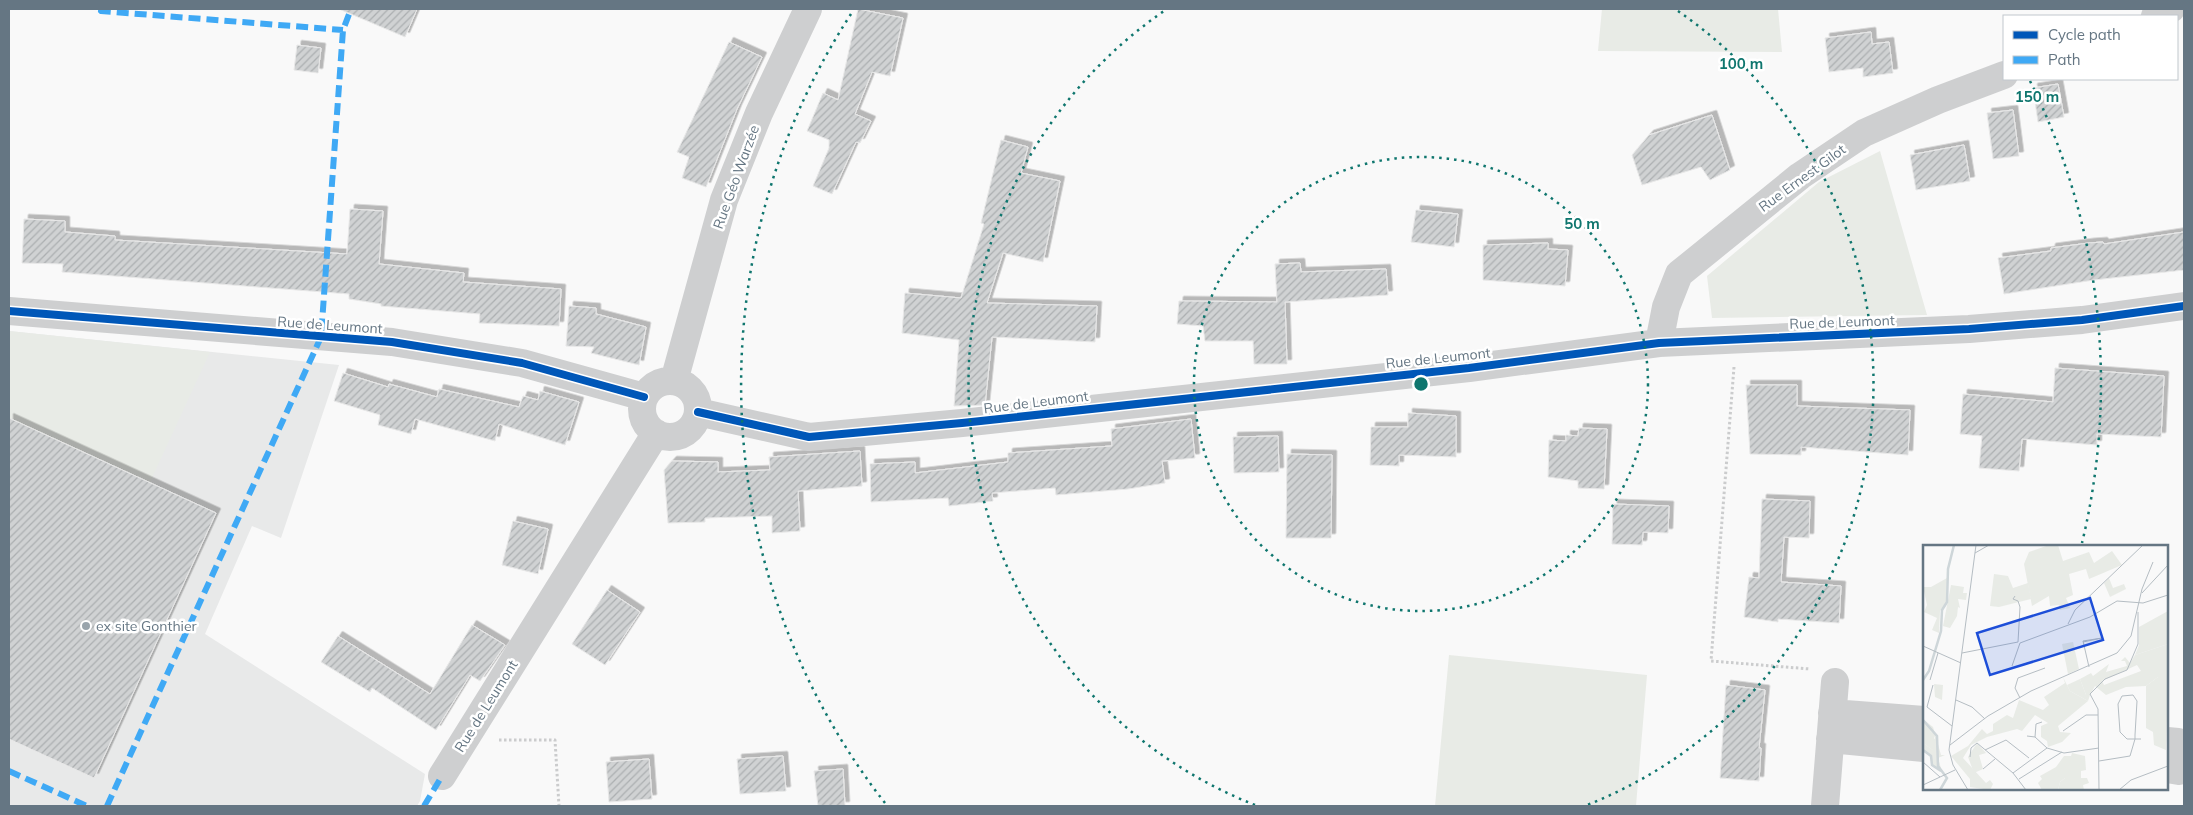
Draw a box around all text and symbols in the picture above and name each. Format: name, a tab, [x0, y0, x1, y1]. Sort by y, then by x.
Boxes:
legend	[2003, 15, 2178, 80]
text: Cycle path	[2048, 25, 2121, 44]
text: Path	[2048, 50, 2080, 69]
text: 100 m	[1719, 54, 1763, 73]
text: 150 m	[2015, 87, 2059, 106]
street label: Rue Géo Warzée	[709, 123, 763, 231]
street label: Rue Ernest Gilot	[1755, 140, 1849, 216]
text: 50 m	[1564, 214, 1600, 233]
street label: Rue de Leumont	[1789, 311, 1895, 333]
street label: Rue de Leumont	[277, 312, 383, 338]
street label: Rue de Leumont	[1385, 344, 1491, 372]
centre of rings	[1412, 375, 1430, 393]
street label: Rue de Leumont	[983, 387, 1089, 417]
inset map	[1923, 545, 2168, 790]
place label: ex site Gonthier	[96, 617, 198, 635]
marker: ex site Gonthier	[80, 620, 92, 632]
street label: Rue de Leumont	[450, 656, 522, 755]

